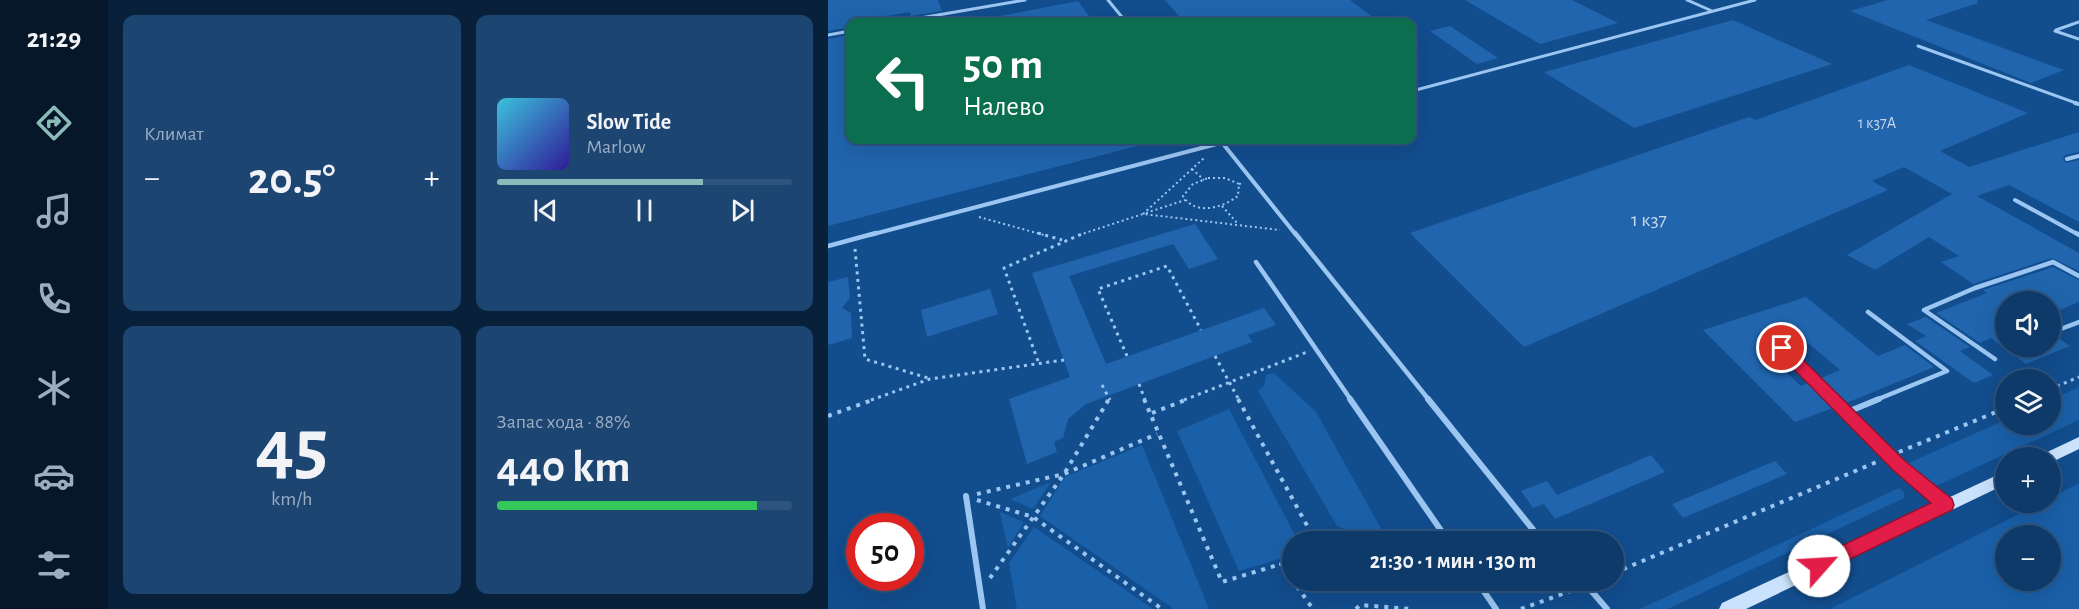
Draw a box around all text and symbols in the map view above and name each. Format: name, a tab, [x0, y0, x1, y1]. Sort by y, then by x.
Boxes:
text: 21:29	[27, 25, 81, 52]
icon: left	[864, 42, 942, 120]
text: 50 m	[963, 44, 1043, 86]
text: Налево	[963, 93, 1045, 120]
icon: directions	[33, 102, 75, 144]
text: Slow Tide	[587, 111, 671, 133]
house number: 1 к37А	[1858, 115, 1897, 131]
text: Климат	[144, 124, 204, 144]
text: Marlow	[587, 137, 646, 157]
text: 20.5°	[248, 157, 336, 202]
text: −	[144, 162, 160, 195]
text: +	[424, 162, 439, 195]
icon: music	[33, 190, 75, 232]
icon: previous	[529, 194, 562, 227]
icon: pause	[628, 194, 661, 227]
icon: next	[726, 194, 759, 227]
house number: 1 к37	[1631, 210, 1667, 230]
icon: phone	[33, 278, 75, 320]
map controls	[1995, 291, 2061, 591]
button: sound	[1995, 291, 2061, 357]
pin	[1756, 322, 1807, 373]
icon: arrive	[1765, 331, 1798, 364]
icon: climate	[33, 367, 75, 409]
button: layers	[1995, 369, 2061, 435]
text: 45	[255, 409, 328, 487]
text: Запас хода · 88%	[497, 412, 631, 432]
text: 440 km	[497, 445, 631, 490]
button: +	[1995, 447, 2061, 513]
icon: car	[33, 455, 75, 497]
text: km/h	[271, 489, 312, 509]
speed limit sign: 50	[846, 513, 924, 591]
button: −	[1995, 525, 2061, 591]
position arrow	[1787, 534, 1851, 598]
icon: filters	[33, 544, 75, 586]
text: 21:30 · 1 мин · 130 m	[1370, 550, 1536, 572]

